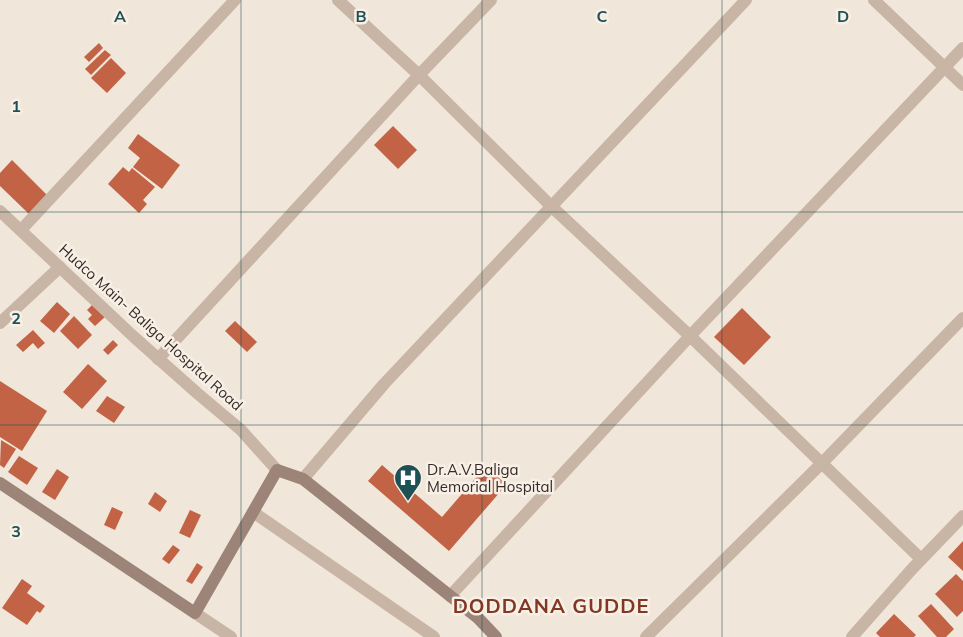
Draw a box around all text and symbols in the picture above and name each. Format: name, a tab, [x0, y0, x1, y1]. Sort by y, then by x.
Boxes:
text: A	[114, 6, 126, 26]
text: B	[355, 6, 367, 26]
text: C	[597, 6, 608, 26]
text: D	[837, 6, 849, 26]
text: 1	[11, 96, 21, 116]
street label: Hudco Main- Baliga Hospital Road	[55, 240, 247, 414]
text: 2	[11, 308, 21, 328]
place label: Dr.A.V.Baliga Memorial Hospital	[427, 460, 553, 496]
hospital icon: Dr.A.V.Baliga Memorial Hospital	[393, 463, 423, 502]
text: 3	[11, 521, 21, 541]
district label: DODDANA GUDDE	[453, 593, 649, 618]

